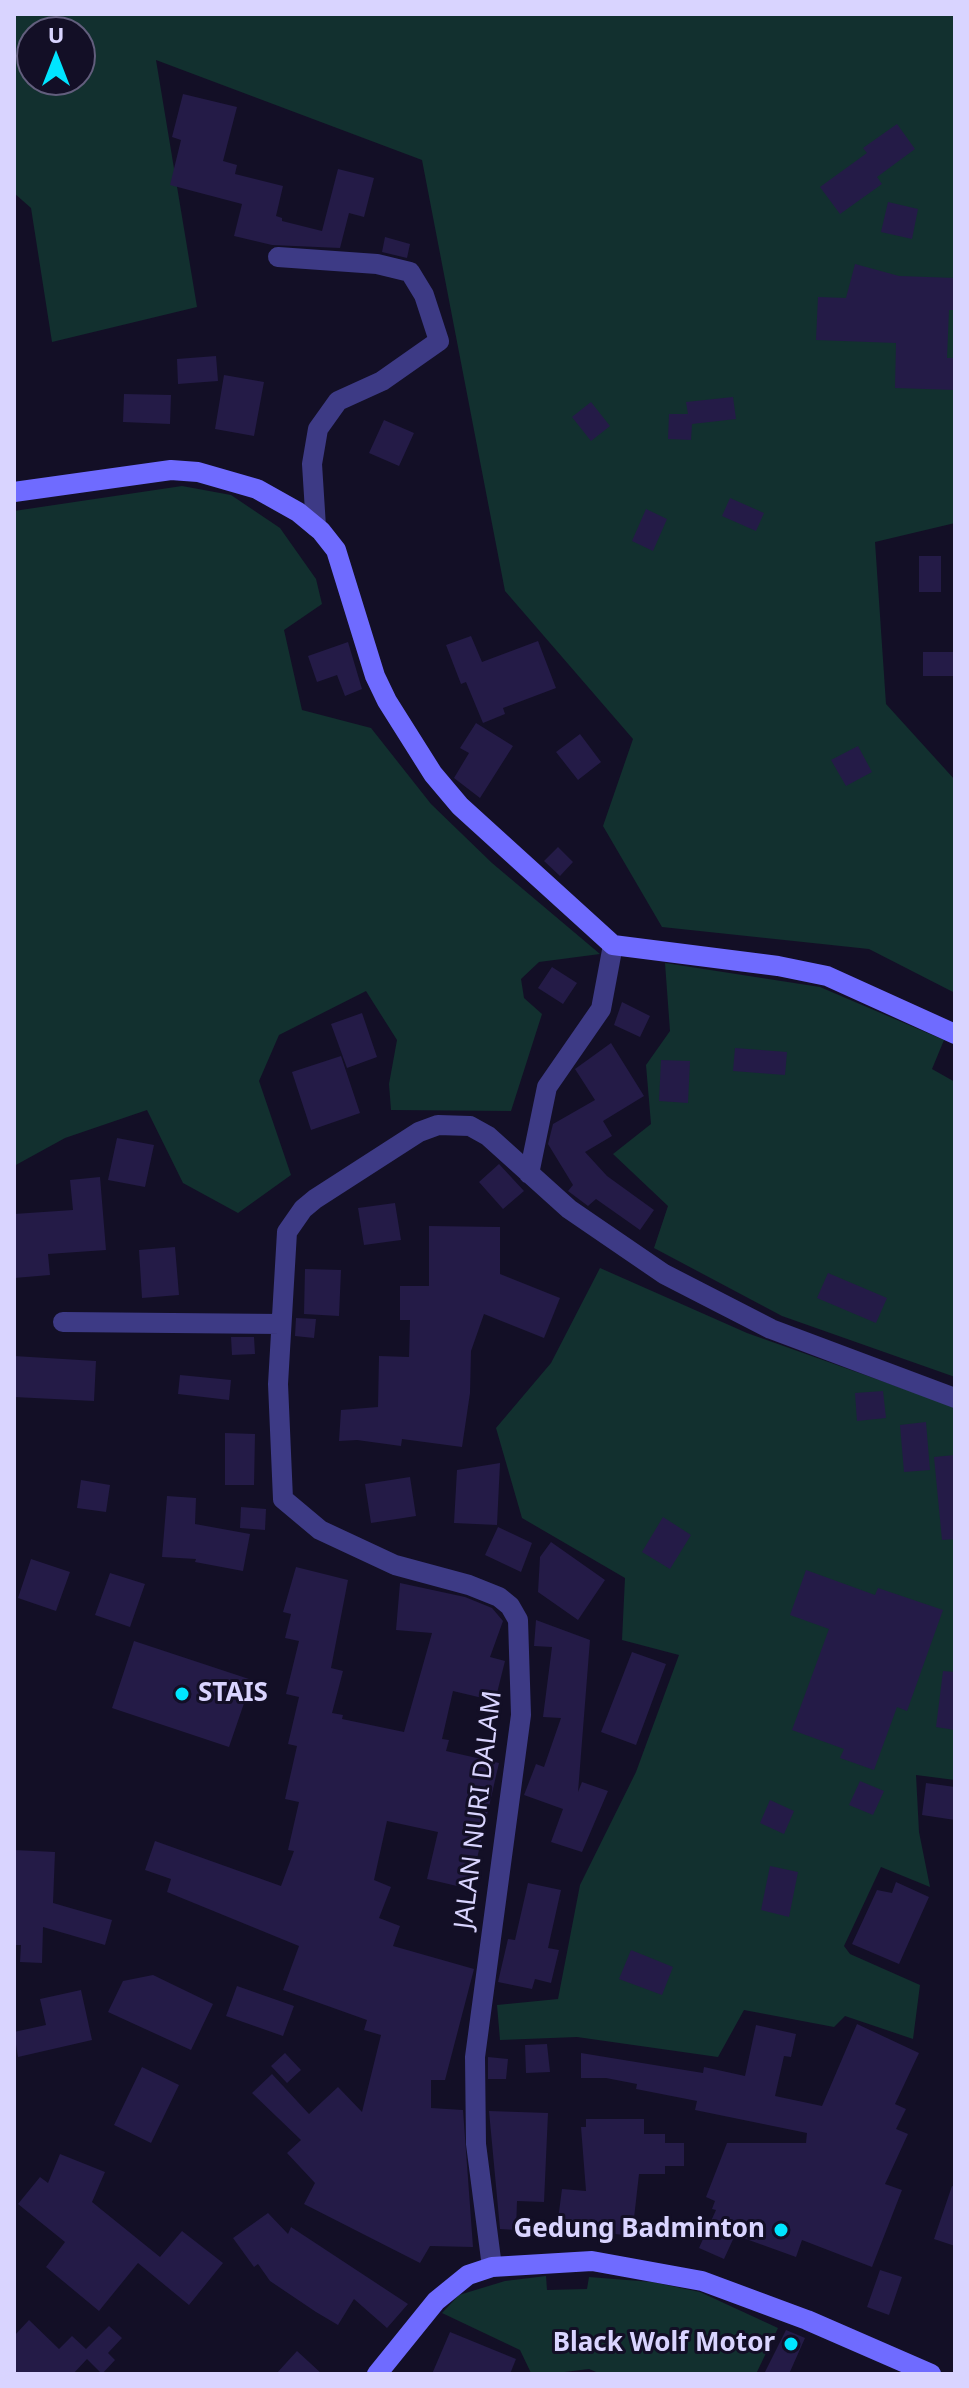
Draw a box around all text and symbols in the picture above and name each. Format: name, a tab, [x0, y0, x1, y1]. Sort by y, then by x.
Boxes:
north arrow	[16, 16, 96, 96]
text: U	[48, 19, 64, 49]
place label: STAIS	[198, 1678, 268, 1710]
marker: STAIS	[173, 1685, 191, 1703]
street label: JALAN NURI DALAM	[449, 1689, 509, 1931]
place label: Gedung Badminton	[513, 2214, 765, 2246]
marker: Gedung Badminton	[772, 2221, 790, 2239]
place label: Black Wolf Motor	[553, 2328, 775, 2360]
marker: Black Wolf Motor	[782, 2335, 800, 2353]

